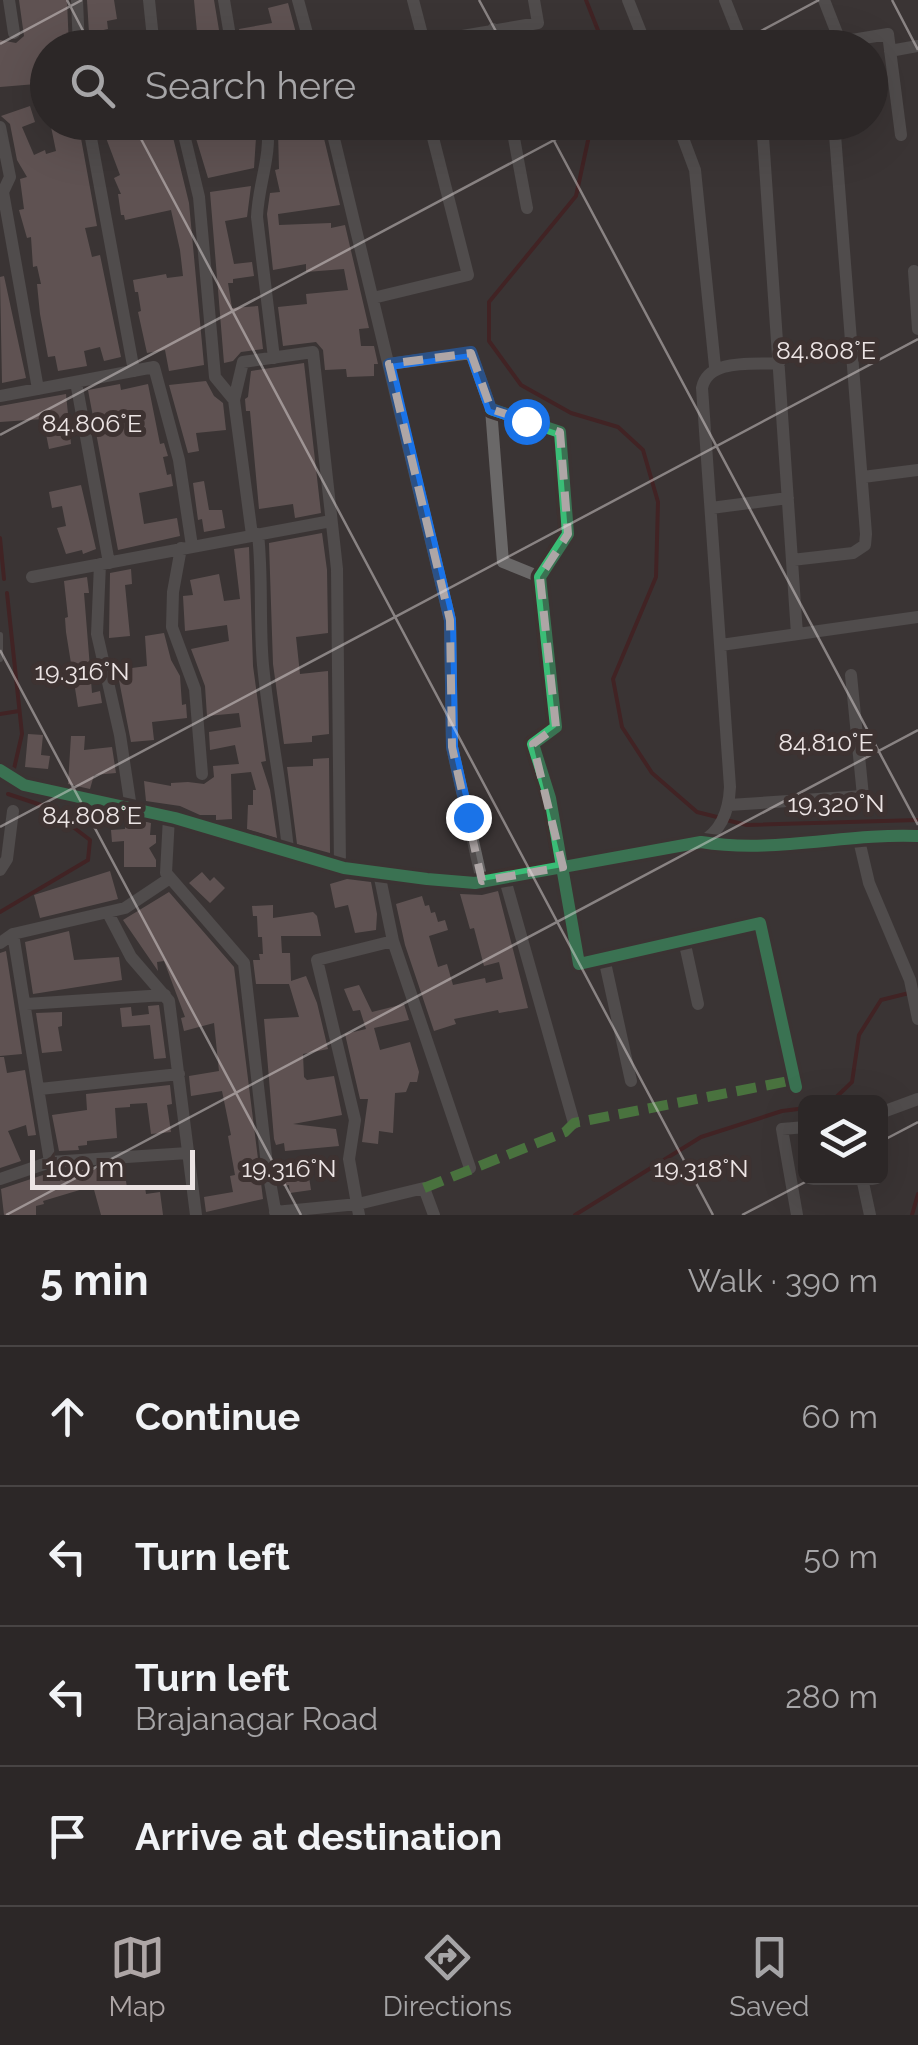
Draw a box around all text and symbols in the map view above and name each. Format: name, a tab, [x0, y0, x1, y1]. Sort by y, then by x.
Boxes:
search box	[30, 30, 888, 140]
icon: search	[65, 58, 120, 113]
text: Search here	[145, 63, 356, 108]
text: 84.808°E	[776, 335, 876, 365]
route start	[504, 399, 550, 445]
text: 84.806°E	[42, 408, 142, 438]
text: 19.316°N	[34, 656, 130, 686]
text: 84.810°E	[778, 727, 874, 757]
text: 19.320°N	[787, 788, 885, 818]
route end	[446, 795, 492, 841]
text: 84.808°E	[42, 800, 142, 830]
map controls	[798, 1095, 888, 1185]
button: layers	[798, 1095, 888, 1185]
scale bar	[30, 1145, 195, 1190]
text: 100 m	[45, 1151, 124, 1184]
text: 19.316°N	[241, 1153, 337, 1183]
text: 19.318°N	[654, 1153, 748, 1183]
text: 5 min	[40, 1256, 149, 1305]
text: Walk · 390 m	[688, 1262, 878, 1299]
icon: ahead	[40, 1389, 95, 1444]
text: Continue	[135, 1394, 300, 1439]
text: 60 m	[802, 1398, 878, 1435]
icon: left	[40, 1529, 95, 1584]
text: Turn left	[135, 1534, 290, 1579]
text: 50 m	[803, 1538, 878, 1575]
text: Turn left	[135, 1655, 290, 1700]
icon: left	[40, 1669, 95, 1724]
text: 280 m	[785, 1678, 878, 1715]
text: Brajanagar Road	[135, 1700, 378, 1737]
icon: arrive	[40, 1809, 95, 1864]
text: Arrive at destination	[135, 1814, 502, 1859]
tab: Map	[109, 1930, 166, 2023]
tab: Directions	[383, 1930, 512, 2023]
tab: Saved	[729, 1930, 809, 2023]

